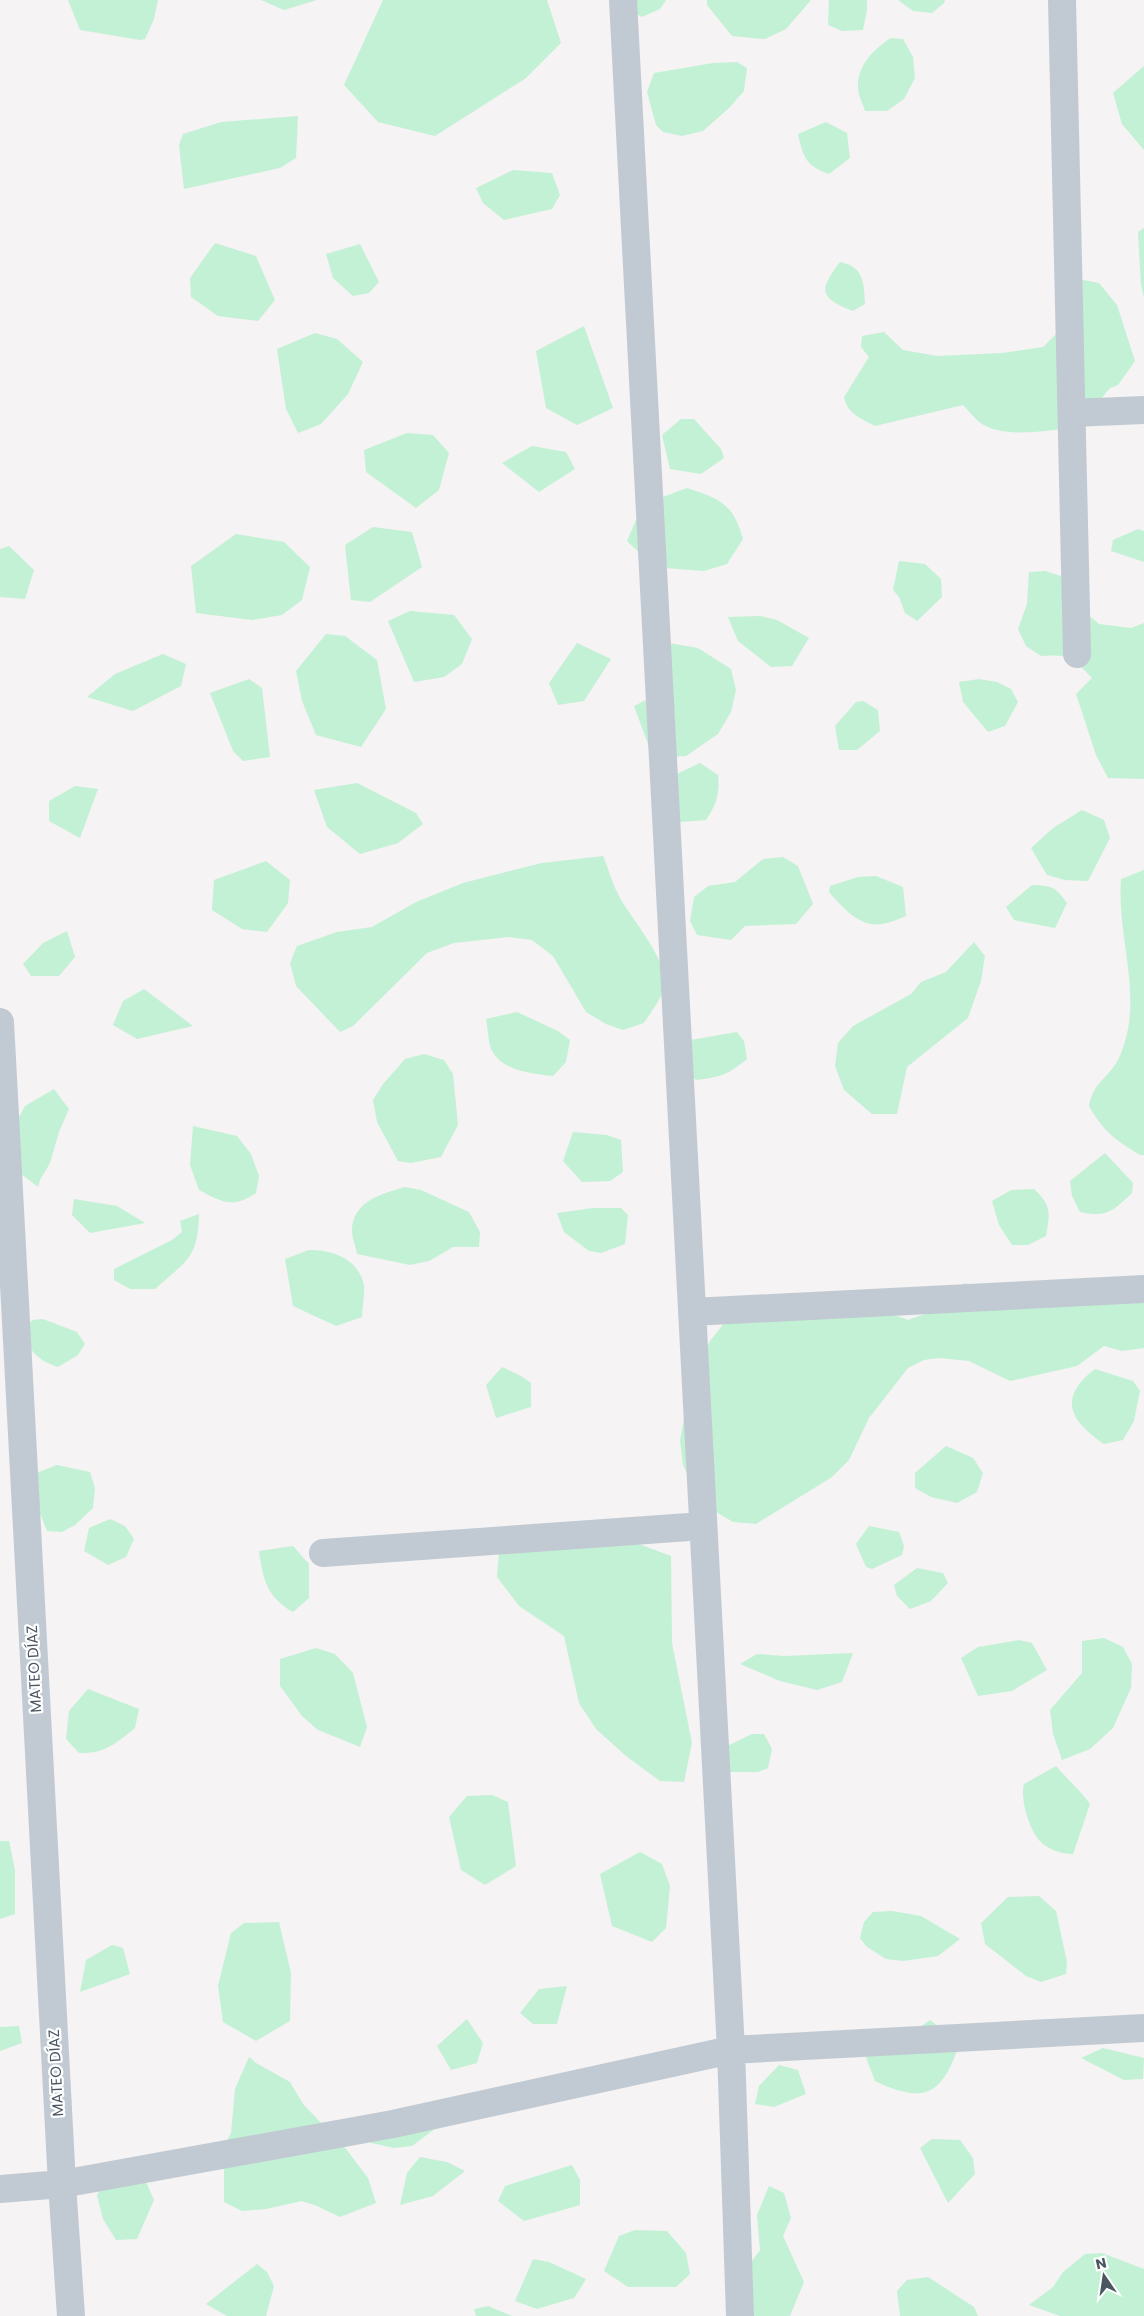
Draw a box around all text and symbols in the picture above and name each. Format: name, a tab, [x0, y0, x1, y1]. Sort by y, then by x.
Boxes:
street label: MATEO DÍAZ	[21, 1625, 46, 1713]
street label: MATEO DÍAZ	[43, 2029, 68, 2117]
north arrow	[1079, 2251, 1129, 2301]
text: N	[1094, 2252, 1108, 2274]

